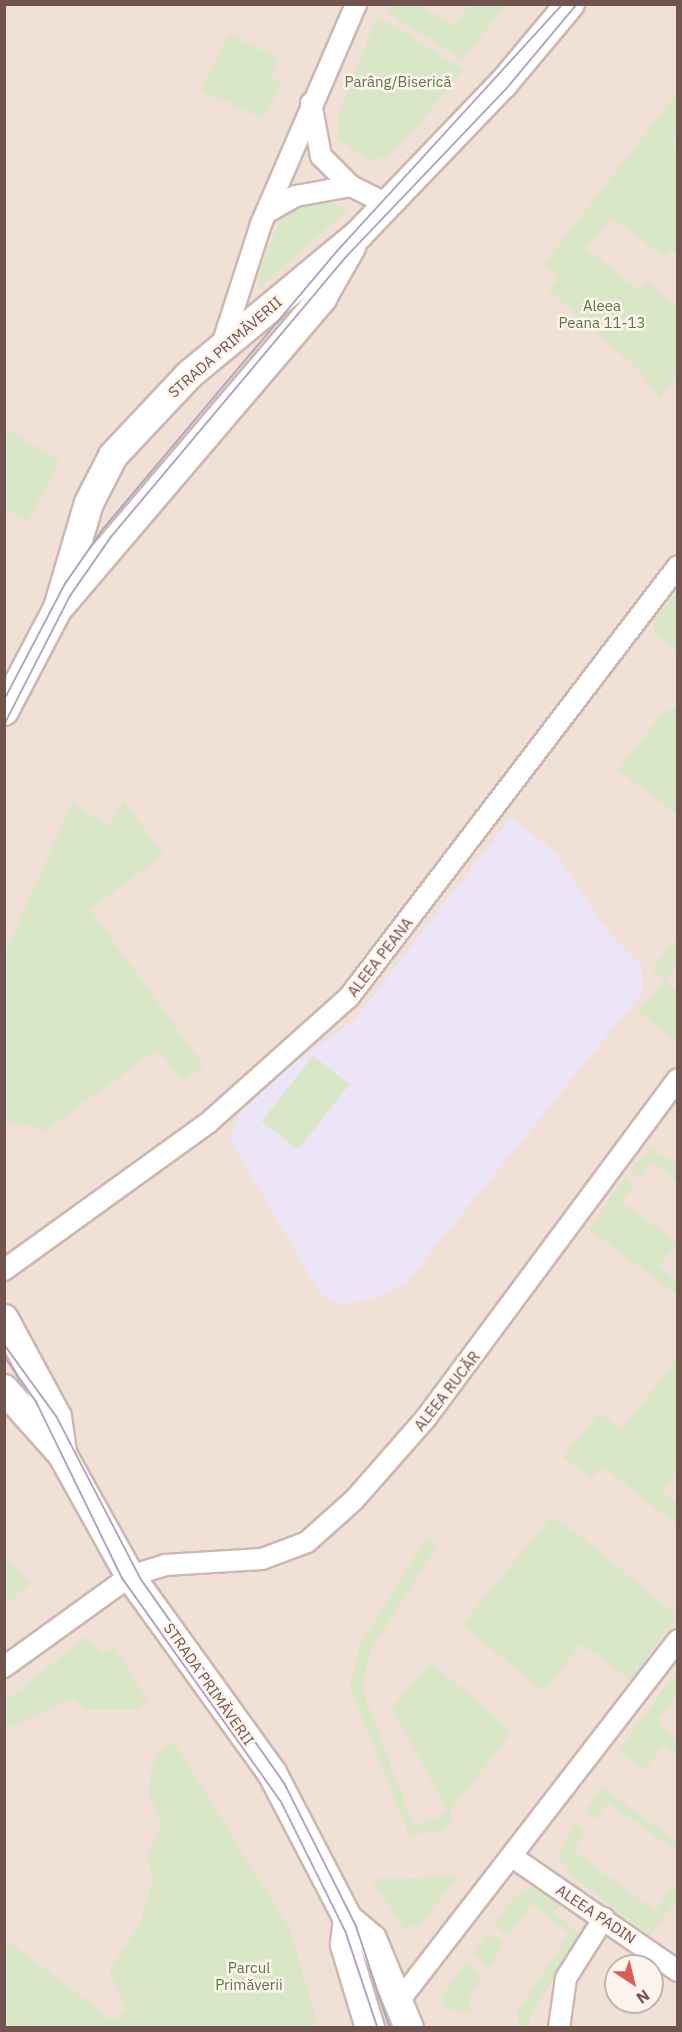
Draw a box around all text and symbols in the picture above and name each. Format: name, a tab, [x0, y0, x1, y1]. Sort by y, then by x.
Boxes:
park label: Parâng/Biserică	[345, 73, 451, 91]
street label: STRADA PRIMĂVERII	[164, 293, 286, 401]
park label: Aleea Peana 11-13	[558, 296, 646, 331]
street label: ALEEA PEANA	[344, 914, 416, 1000]
street label: ALEEA RUCĂR	[410, 1348, 484, 1434]
street label: STRADA PRIMĂVERII	[160, 1620, 258, 1748]
street label: ALEEA PADIN	[553, 1881, 639, 1947]
north arrow	[604, 1954, 664, 2014]
park label: Parcul Primăverii	[215, 1958, 283, 1993]
text: N	[633, 1986, 654, 2009]

